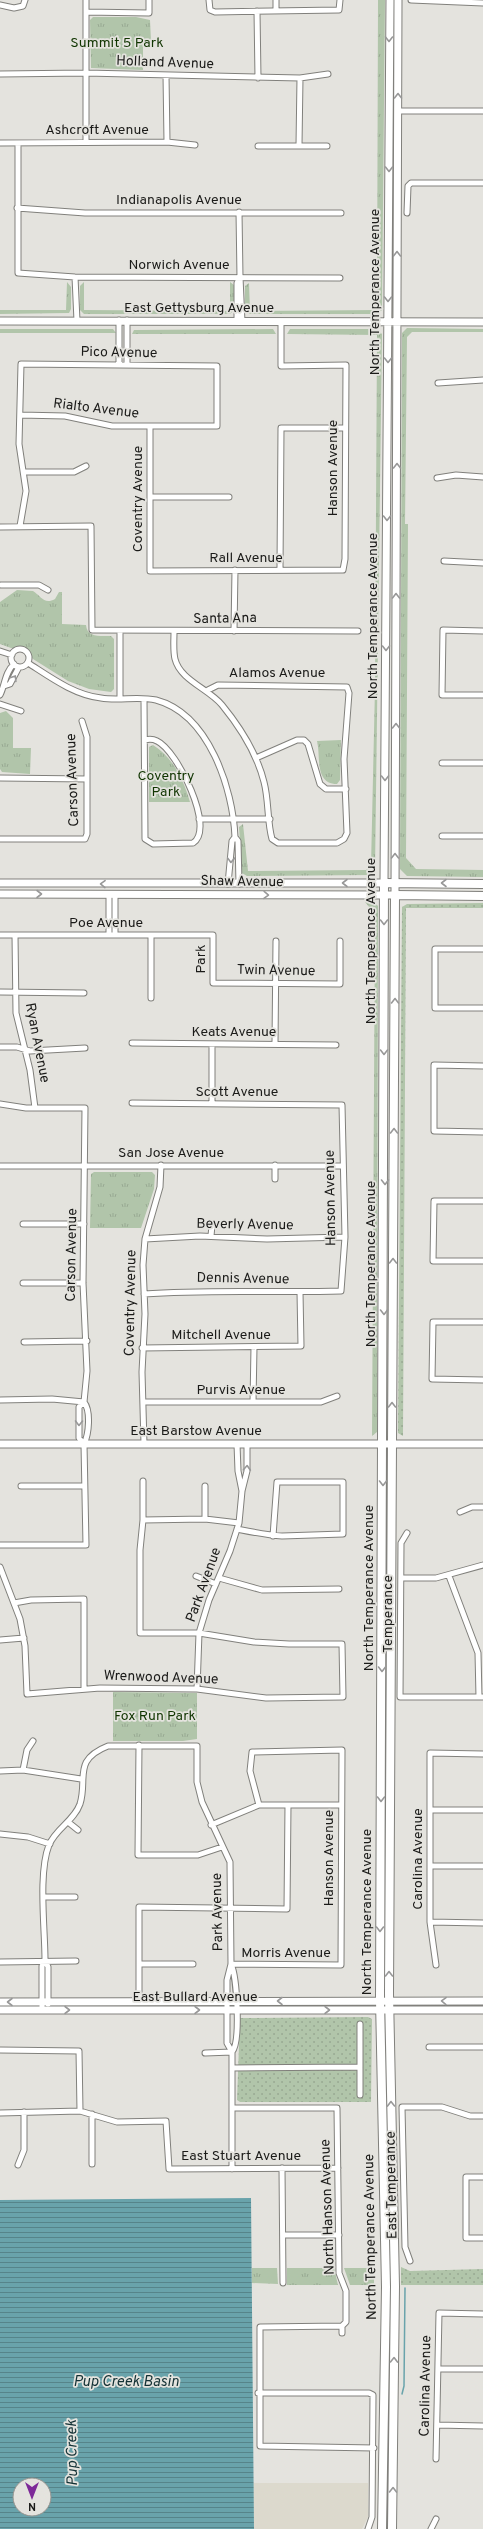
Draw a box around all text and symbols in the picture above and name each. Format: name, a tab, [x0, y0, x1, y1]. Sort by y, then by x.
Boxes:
park label: Summit 5 Park	[70, 35, 164, 52]
one-way arrow	[385, 36, 393, 42]
street label: Holland Avenue	[116, 53, 214, 73]
one-way arrow	[394, 93, 402, 99]
street label: Ashcroft Avenue	[45, 122, 149, 139]
one-way arrow	[385, 166, 393, 172]
street label: Indianapolis Avenue	[116, 192, 242, 209]
street label: North Temperance Avenue	[367, 209, 384, 375]
one-way arrow	[393, 251, 401, 257]
street label: Norwich Avenue	[128, 257, 230, 274]
one-way arrow	[384, 296, 392, 302]
street label: East Gettysburg Avenue	[124, 300, 274, 317]
street label: Pico Avenue	[80, 344, 158, 362]
one-way arrow	[384, 357, 392, 363]
street label: Rialto Avenue	[52, 395, 140, 423]
street label: Hanson Avenue	[325, 420, 342, 516]
street label: Coventry Avenue	[130, 446, 147, 552]
one-way arrow	[393, 463, 401, 469]
one-way arrow	[383, 515, 391, 521]
street label: North Temperance Avenue	[365, 533, 382, 699]
street label: Rall Avenue	[209, 550, 283, 567]
one-way arrow	[392, 593, 400, 599]
street label: Santa Ana	[193, 610, 257, 628]
one-way arrow	[382, 645, 390, 651]
street label: Alamos Avenue	[229, 665, 325, 682]
one-way arrow	[9, 676, 16, 683]
one-way arrow	[392, 723, 400, 729]
street label: Carson Avenue	[63, 733, 83, 827]
park label: Coventry Park	[137, 768, 195, 801]
one-way arrow	[381, 775, 389, 781]
one-way arrow	[391, 853, 399, 859]
one-way arrow	[227, 857, 235, 863]
street label: North Temperance Avenue	[363, 858, 380, 1024]
street label: Shaw Avenue	[200, 873, 284, 891]
one-way arrow	[342, 879, 348, 887]
one-way arrow	[441, 879, 447, 887]
one-way arrow	[100, 880, 106, 888]
one-way arrow	[36, 890, 42, 898]
one-way arrow	[263, 891, 269, 900]
street label: Poe Avenue	[69, 915, 143, 932]
one-way arrow	[380, 919, 388, 925]
street label: Park	[193, 945, 210, 973]
street label: Twin Avenue	[237, 962, 315, 980]
one-way arrow	[390, 998, 399, 1004]
street label: Ryan Avenue	[21, 1002, 53, 1084]
street label: Keats Avenue	[192, 1024, 276, 1041]
one-way arrow	[380, 1049, 388, 1055]
street label: Scott Avenue	[196, 1084, 278, 1101]
one-way arrow	[390, 1128, 398, 1134]
street label: San Jose Avenue	[118, 1145, 224, 1162]
street label: Hanson Avenue	[322, 1150, 340, 1246]
one-way arrow	[381, 1179, 389, 1185]
street label: North Temperance Avenue	[363, 1181, 380, 1347]
street label: Carson Avenue	[63, 1208, 81, 1302]
street label: Beverly Avenue	[196, 1216, 294, 1234]
street label: Coventry Avenue	[122, 1250, 140, 1356]
one-way arrow	[389, 1258, 397, 1264]
street label: Dennis Avenue	[197, 1270, 289, 1288]
one-way arrow	[380, 1309, 388, 1315]
street label: Mitchell Avenue	[171, 1327, 271, 1344]
street label: Purvis Avenue	[197, 1382, 285, 1399]
one-way arrow	[388, 1402, 396, 1408]
one-way arrow	[75, 1420, 83, 1426]
street label: East Barstow Avenue	[130, 1423, 262, 1440]
one-way arrow	[243, 1465, 251, 1471]
one-way arrow	[379, 1480, 387, 1486]
street label: North Temperance Avenue	[361, 1505, 378, 1671]
street label: Park Avenue	[183, 1545, 225, 1625]
street label: Temperance	[380, 1575, 397, 1653]
one-way arrow	[378, 1666, 386, 1672]
street label: Wrenwood Avenue	[103, 1668, 219, 1688]
park label: Fox Run Park	[114, 1708, 196, 1725]
one-way arrow	[377, 1796, 385, 1802]
street label: Carolina Avenue	[410, 1808, 427, 1910]
street label: Hanson Avenue	[321, 1810, 338, 1906]
street label: North Temperance Avenue	[359, 1829, 376, 1995]
street label: Park Avenue	[209, 1873, 227, 1951]
one-way arrow	[376, 1926, 384, 1932]
street label: Morris Avenue	[241, 1945, 331, 1962]
one-way arrow	[385, 1971, 394, 1977]
street label: East Bullard Avenue	[132, 1989, 258, 2006]
one-way arrow	[277, 1997, 283, 2005]
one-way arrow	[441, 1997, 447, 2005]
one-way arrow	[7, 1998, 13, 2006]
one-way arrow	[64, 2006, 70, 2014]
one-way arrow	[194, 2006, 200, 2014]
one-way arrow	[324, 2006, 330, 2014]
one-way arrow	[387, 2101, 396, 2107]
street label: East Temperance	[383, 2131, 401, 2239]
street label: North Hanson Avenue	[317, 2139, 339, 2275]
street label: East Stuart Avenue	[181, 2148, 301, 2165]
street label: North Temperance Avenue	[361, 2154, 381, 2320]
street label: Carolina Avenue	[417, 2335, 435, 2437]
one-way arrow	[390, 2357, 398, 2363]
water label: Pup Creek Basin	[73, 2373, 179, 2392]
water label: Pup Creek	[63, 2419, 83, 2486]
north arrow	[12, 2477, 52, 2517]
one-way arrow	[389, 2487, 397, 2493]
text: N	[28, 2499, 36, 2513]

